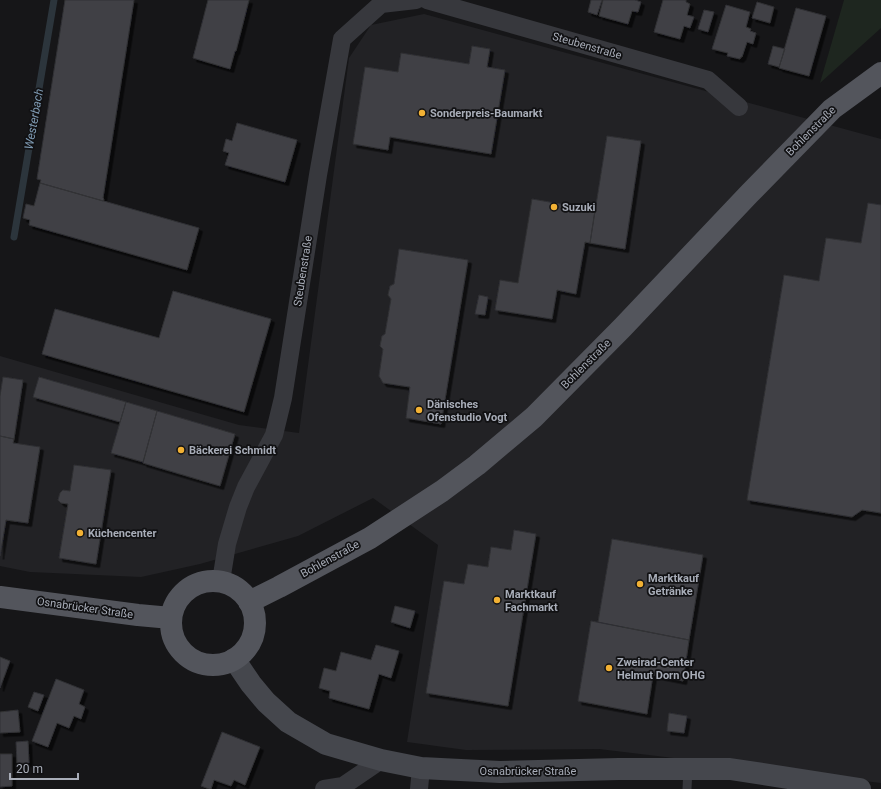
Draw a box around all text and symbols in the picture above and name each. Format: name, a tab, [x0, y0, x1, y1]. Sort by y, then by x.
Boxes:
street label: Steubenstraße	[551, 30, 623, 62]
water label: Westerbach	[22, 87, 46, 151]
street label: Bohlenstraße	[783, 103, 839, 159]
place label: Sonderpreis-Baumarkt	[430, 107, 543, 120]
marker: Sonderpreis-Baumarkt	[417, 108, 427, 118]
place label: Suzuki	[562, 201, 596, 214]
marker: Suzuki	[549, 202, 559, 212]
street label: Steubenstraße	[291, 235, 315, 307]
street label: Bohlenstraße	[558, 336, 614, 392]
place label: Dänisches Ofenstudio Vogt	[427, 398, 508, 424]
marker: Dänisches Ofenstudio Vogt	[414, 405, 424, 415]
place label: Bäckerei Schmidt	[189, 444, 276, 457]
marker: Bäckerei Schmidt	[176, 445, 186, 455]
place label: Küchencenter	[88, 527, 157, 540]
marker: Küchencenter	[75, 528, 85, 538]
street label: Bohlenstraße	[298, 537, 362, 580]
place label: Marktkauf Getränke	[648, 572, 699, 598]
marker: Marktkauf Getränke	[635, 579, 645, 589]
place label: Marktkauf Fachmarkt	[505, 588, 558, 614]
street label: Osnabrücker Straße	[36, 595, 134, 621]
marker: Marktkauf Fachmarkt	[492, 595, 502, 605]
place label: Zweirad-Center Helmut Dorn OHG	[617, 656, 705, 682]
marker: Zweirad-Center Helmut Dorn OHG	[604, 663, 614, 673]
scale bar	[10, 755, 78, 781]
text: 20 m	[16, 762, 43, 776]
street label: Osnabrücker Straße	[480, 765, 577, 778]

